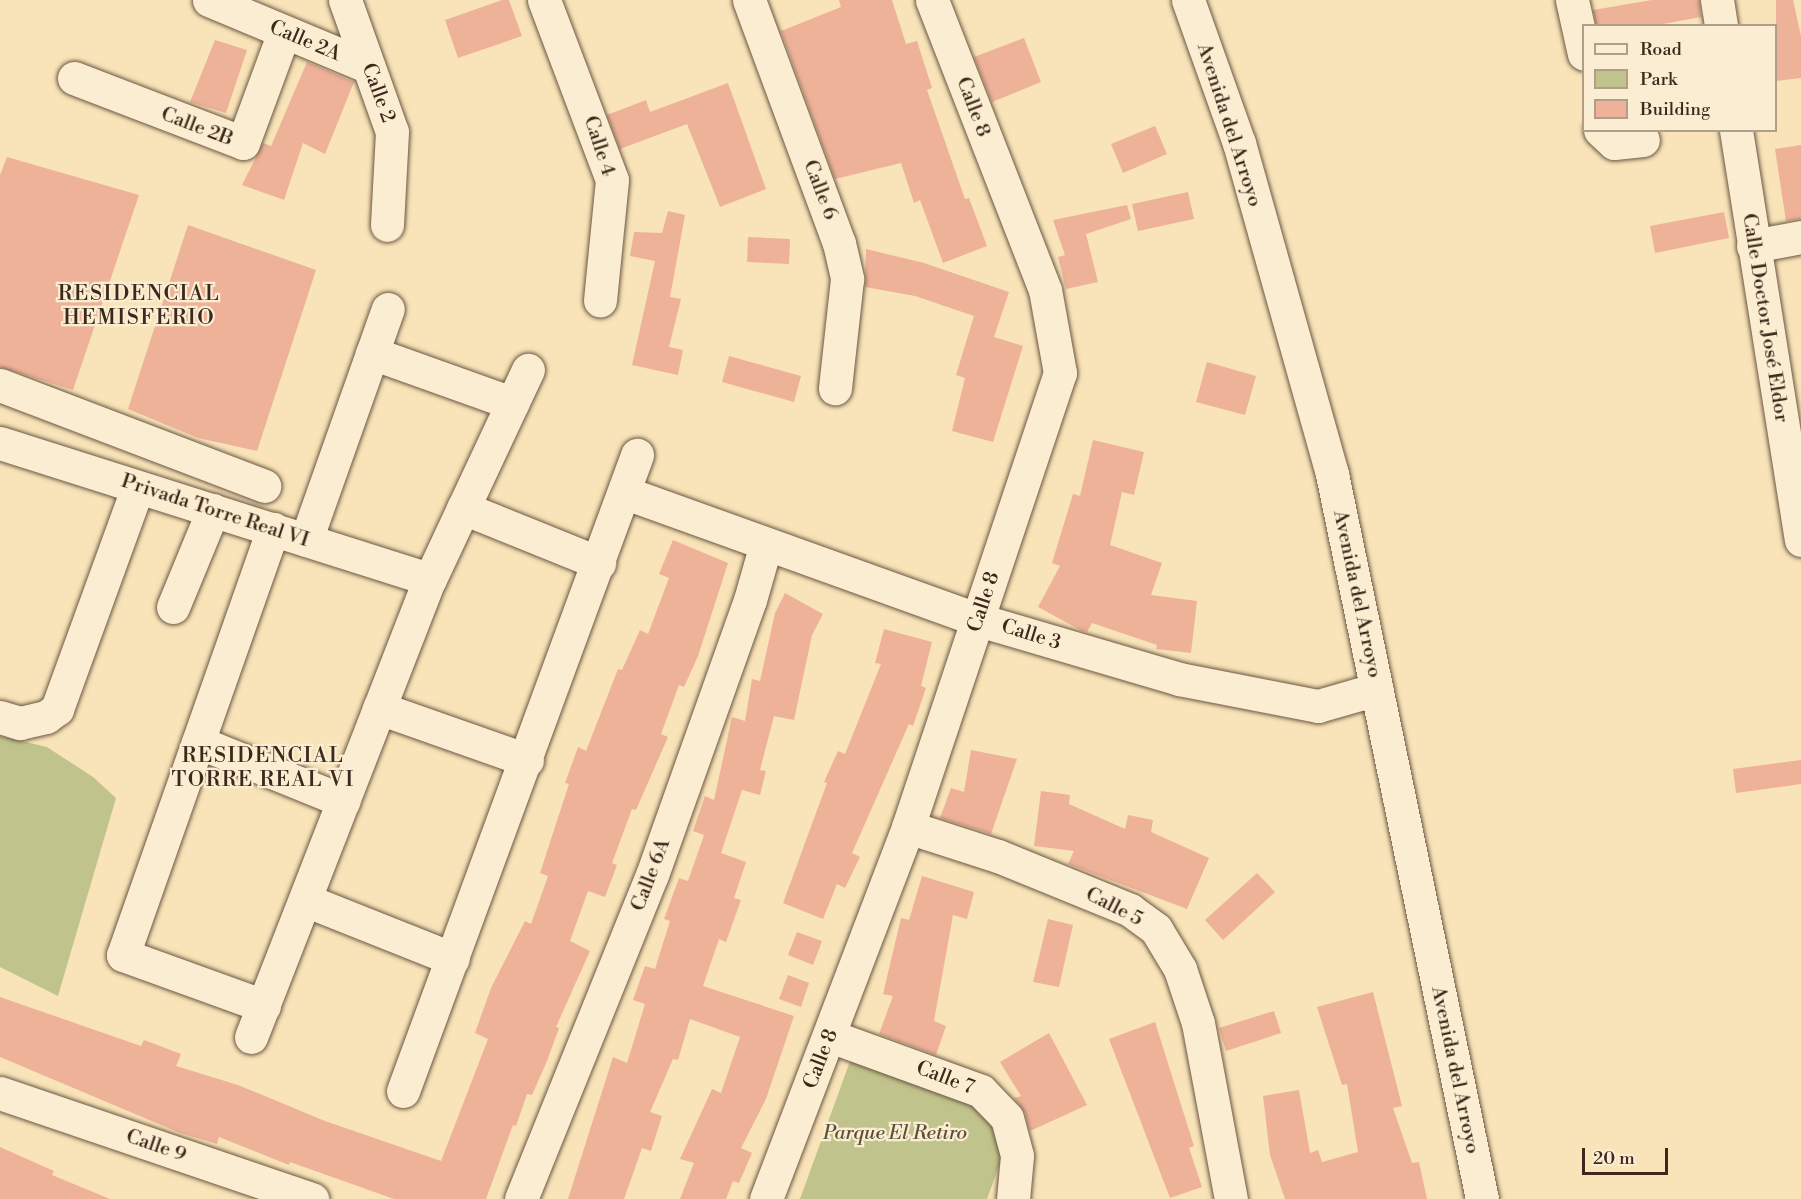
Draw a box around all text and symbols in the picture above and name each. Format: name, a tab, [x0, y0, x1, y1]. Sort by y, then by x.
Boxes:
street label: Calle 2A	[266, 15, 344, 67]
legend	[1582, 24, 1777, 132]
text: Road	[1640, 38, 1682, 61]
street label: Avenida del Arroyo	[1191, 40, 1267, 210]
street label: Calle 2	[356, 60, 400, 126]
text: Park	[1640, 68, 1677, 91]
street label: Calle 8	[951, 74, 995, 140]
text: Building	[1640, 98, 1710, 121]
street label: Calle 2B	[158, 102, 236, 152]
street label: Calle 4	[578, 113, 620, 179]
street label: Calle 6	[798, 157, 842, 223]
street label: Calle Doctor José Eldor	[1737, 212, 1793, 424]
district label: RESIDENCIAL HEMISFERIO	[58, 281, 220, 331]
street label: Privada Torre Real VI	[118, 469, 312, 553]
street label: Avenida del Arroyo	[1328, 508, 1386, 680]
street label: Calle 8	[963, 569, 1005, 635]
street label: Calle 3	[998, 615, 1064, 655]
district label: RESIDENCIAL TORRE REAL VI	[171, 743, 355, 793]
street label: Calle 6A	[626, 835, 676, 915]
street label: Calle 5	[1081, 882, 1147, 932]
street label: Avenida del Arroyo	[1426, 984, 1484, 1156]
street label: Calle 8	[799, 1026, 843, 1092]
street label: Calle 7	[913, 1056, 977, 1100]
park label: Parque El Retiro	[823, 1121, 967, 1145]
street label: Calle 9	[123, 1125, 189, 1167]
scale bar	[1585, 1136, 1670, 1174]
text: 20 m	[1593, 1147, 1635, 1170]

